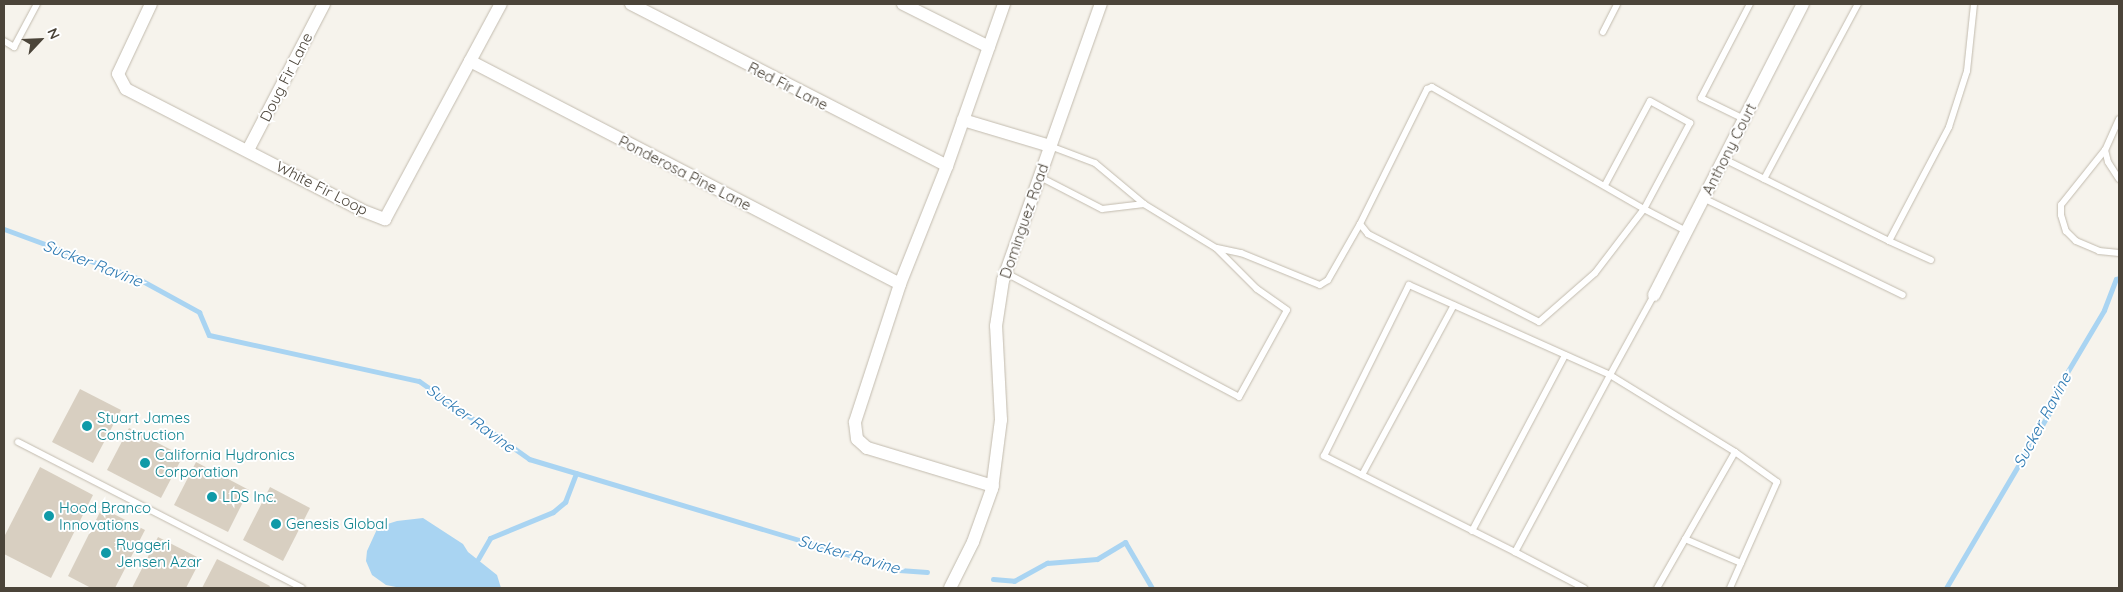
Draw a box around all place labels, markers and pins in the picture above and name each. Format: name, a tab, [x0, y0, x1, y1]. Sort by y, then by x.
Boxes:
place label: Stuart James Construction	[97, 408, 190, 443]
marker: Stuart James Construction	[81, 420, 93, 432]
place label: California Hydronics Corporation	[155, 445, 295, 480]
marker: California Hydronics Corporation	[139, 457, 151, 469]
place label: LDS Inc.	[222, 488, 276, 506]
marker: LDS Inc.	[206, 491, 218, 503]
place label: Hood Branco Innovations	[59, 498, 151, 533]
marker: Hood Branco Innovations	[43, 510, 55, 522]
place label: Genesis Global	[286, 515, 388, 533]
marker: Genesis Global	[270, 518, 282, 530]
place label: Ruggeri Jensen Azar	[116, 535, 202, 570]
marker: Ruggeri Jensen Azar	[100, 547, 112, 559]

